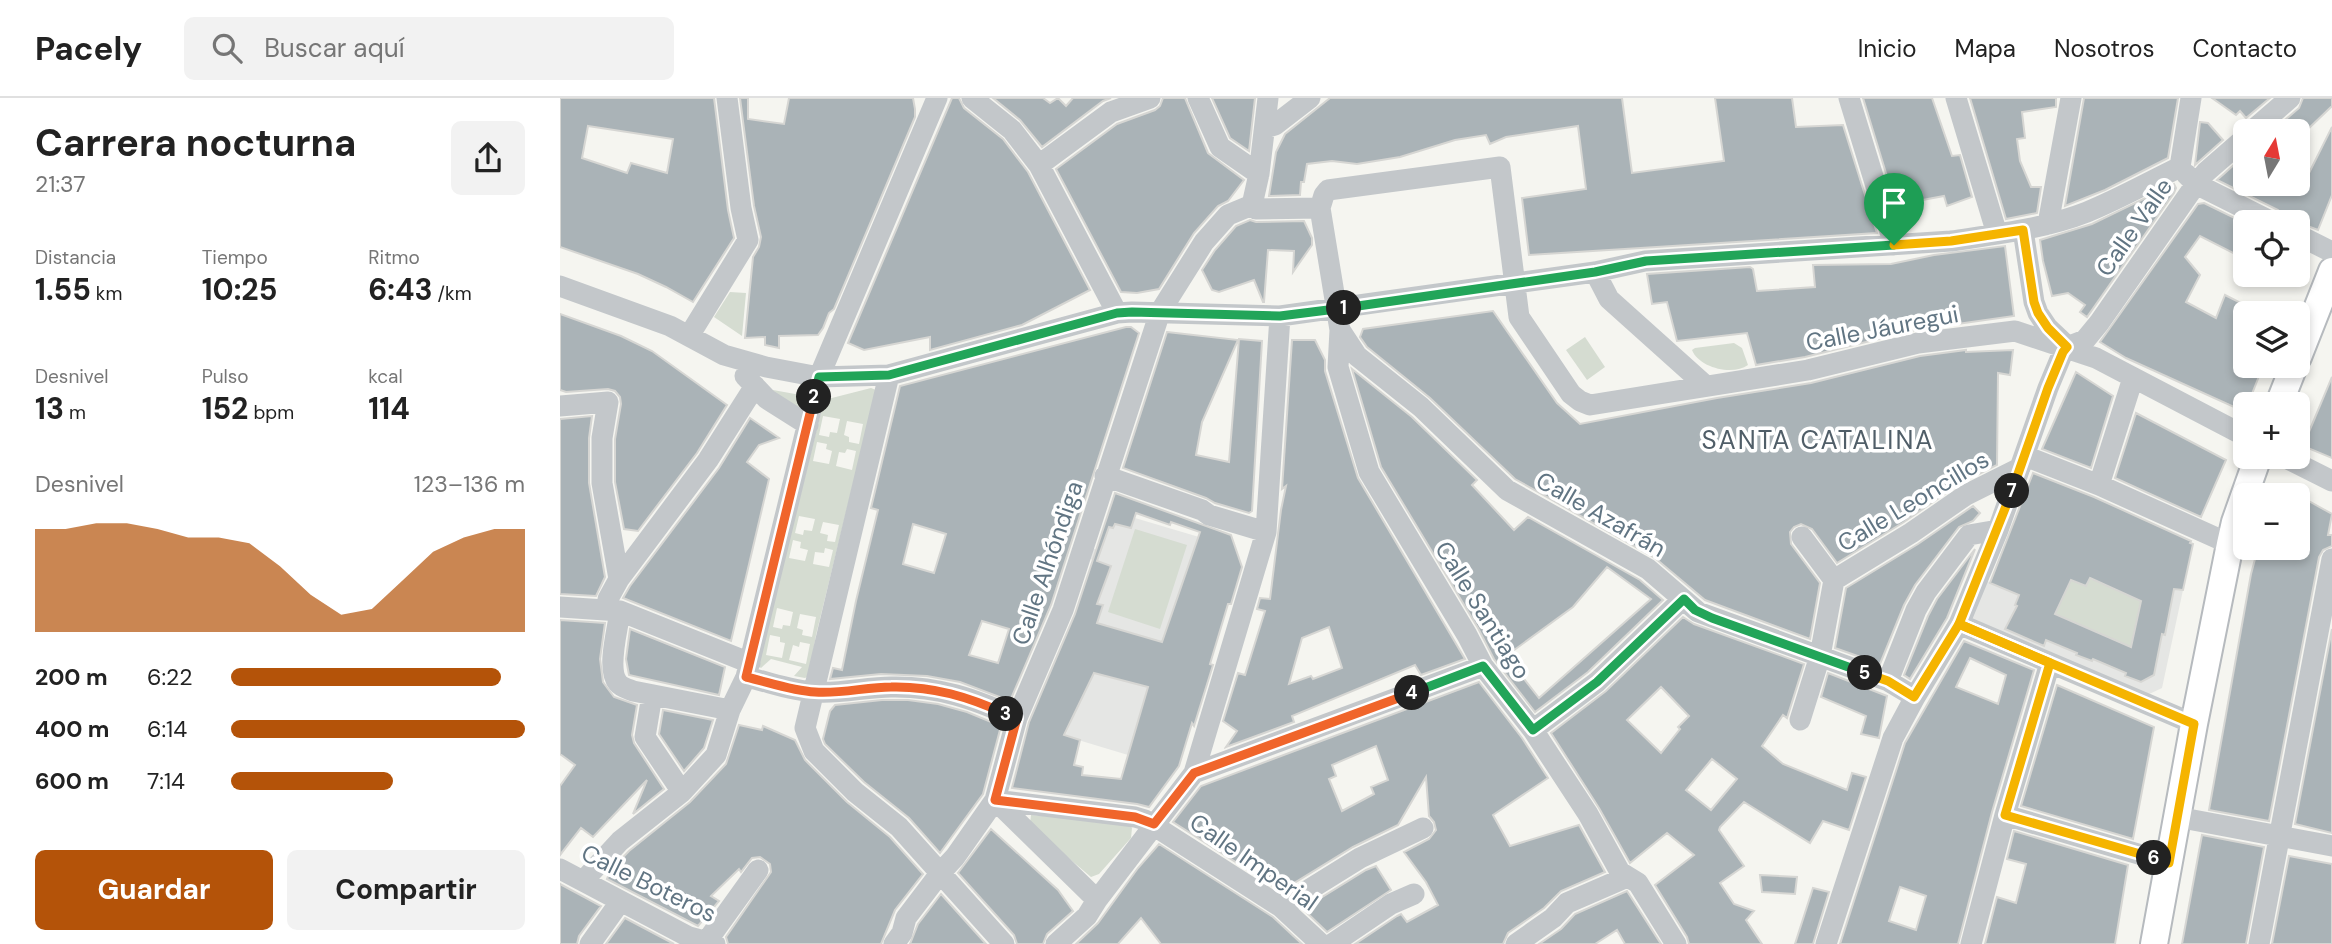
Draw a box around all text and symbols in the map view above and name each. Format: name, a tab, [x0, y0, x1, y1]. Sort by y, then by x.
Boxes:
search box	[184, 17, 674, 80]
text: Pacely	[35, 27, 142, 70]
icon: search	[208, 29, 246, 67]
text: Buscar aquí	[264, 31, 404, 65]
text: Inicio	[1858, 33, 1917, 64]
text: Mapa	[1955, 33, 2016, 64]
text: Nosotros	[2054, 33, 2155, 64]
text: Contacto	[2193, 33, 2297, 64]
text: Carrera nocturna	[35, 118, 356, 168]
north arrow	[2233, 119, 2310, 196]
map controls	[2233, 119, 2310, 560]
button: share	[451, 121, 525, 195]
text: 21:37	[35, 169, 86, 199]
street label: Calle Valle	[2089, 172, 2179, 282]
pin	[1864, 173, 1924, 245]
icon: arrive	[1875, 184, 1913, 222]
button: locate	[2233, 210, 2310, 287]
text: Distancia	[35, 245, 116, 270]
text: Tiempo	[202, 245, 268, 270]
text: Ritmo	[368, 245, 420, 270]
text: 1.55	[35, 270, 91, 309]
text: 10:25	[202, 270, 277, 309]
text: 6:43	[368, 270, 433, 309]
text: km	[91, 281, 122, 306]
text: /km	[433, 281, 472, 306]
pin: 1	[1326, 290, 1362, 326]
text: 1	[1340, 295, 1347, 320]
street label: Calle Jáuregui	[1803, 298, 1961, 358]
button: layers	[2233, 301, 2310, 378]
text: Desnivel	[35, 364, 108, 389]
text: Pulso	[202, 364, 249, 389]
text: kcal	[368, 364, 403, 389]
pin: 2	[796, 380, 832, 414]
text: 2	[808, 384, 819, 409]
text: 13	[35, 389, 64, 428]
text: 152	[202, 389, 248, 428]
text: 114	[368, 389, 410, 428]
button: +	[2233, 392, 2310, 469]
text: m	[64, 400, 86, 425]
text: bpm	[248, 400, 294, 425]
district label: SANTA CATALINA	[1701, 423, 1935, 457]
street label: Calle Leoncillos	[1832, 444, 1994, 558]
street label: Calle Azafrán	[1531, 464, 1671, 564]
text: Desnivel	[35, 469, 124, 499]
text: 123–136 m	[414, 469, 525, 499]
pin: 7	[1994, 474, 2030, 508]
street label: Calle Alhóndiga	[1004, 477, 1090, 649]
text: 7	[2006, 478, 2017, 503]
button: −	[2233, 483, 2310, 560]
street label: Calle Santiago	[1428, 535, 1538, 685]
pin: 5	[1848, 656, 1882, 690]
text: 5	[1859, 660, 1870, 685]
text: 200 m	[35, 662, 108, 692]
text: 6:22	[147, 662, 193, 692]
pin: 4	[1394, 676, 1430, 710]
text: 4	[1405, 680, 1418, 705]
pin: 3	[988, 696, 1024, 732]
text: 3	[1000, 701, 1011, 726]
text: 400 m	[35, 714, 109, 744]
text: 6:14	[147, 714, 187, 744]
text: 600 m	[35, 766, 109, 796]
text: 7:14	[147, 766, 185, 796]
street label: Calle Imperial	[1184, 806, 1324, 918]
street label: Calle Boteros	[576, 837, 722, 929]
pin: 6	[2136, 840, 2172, 876]
text: 6	[2147, 845, 2160, 870]
button: Guardar	[35, 850, 273, 930]
button: Compartir	[287, 850, 525, 930]

